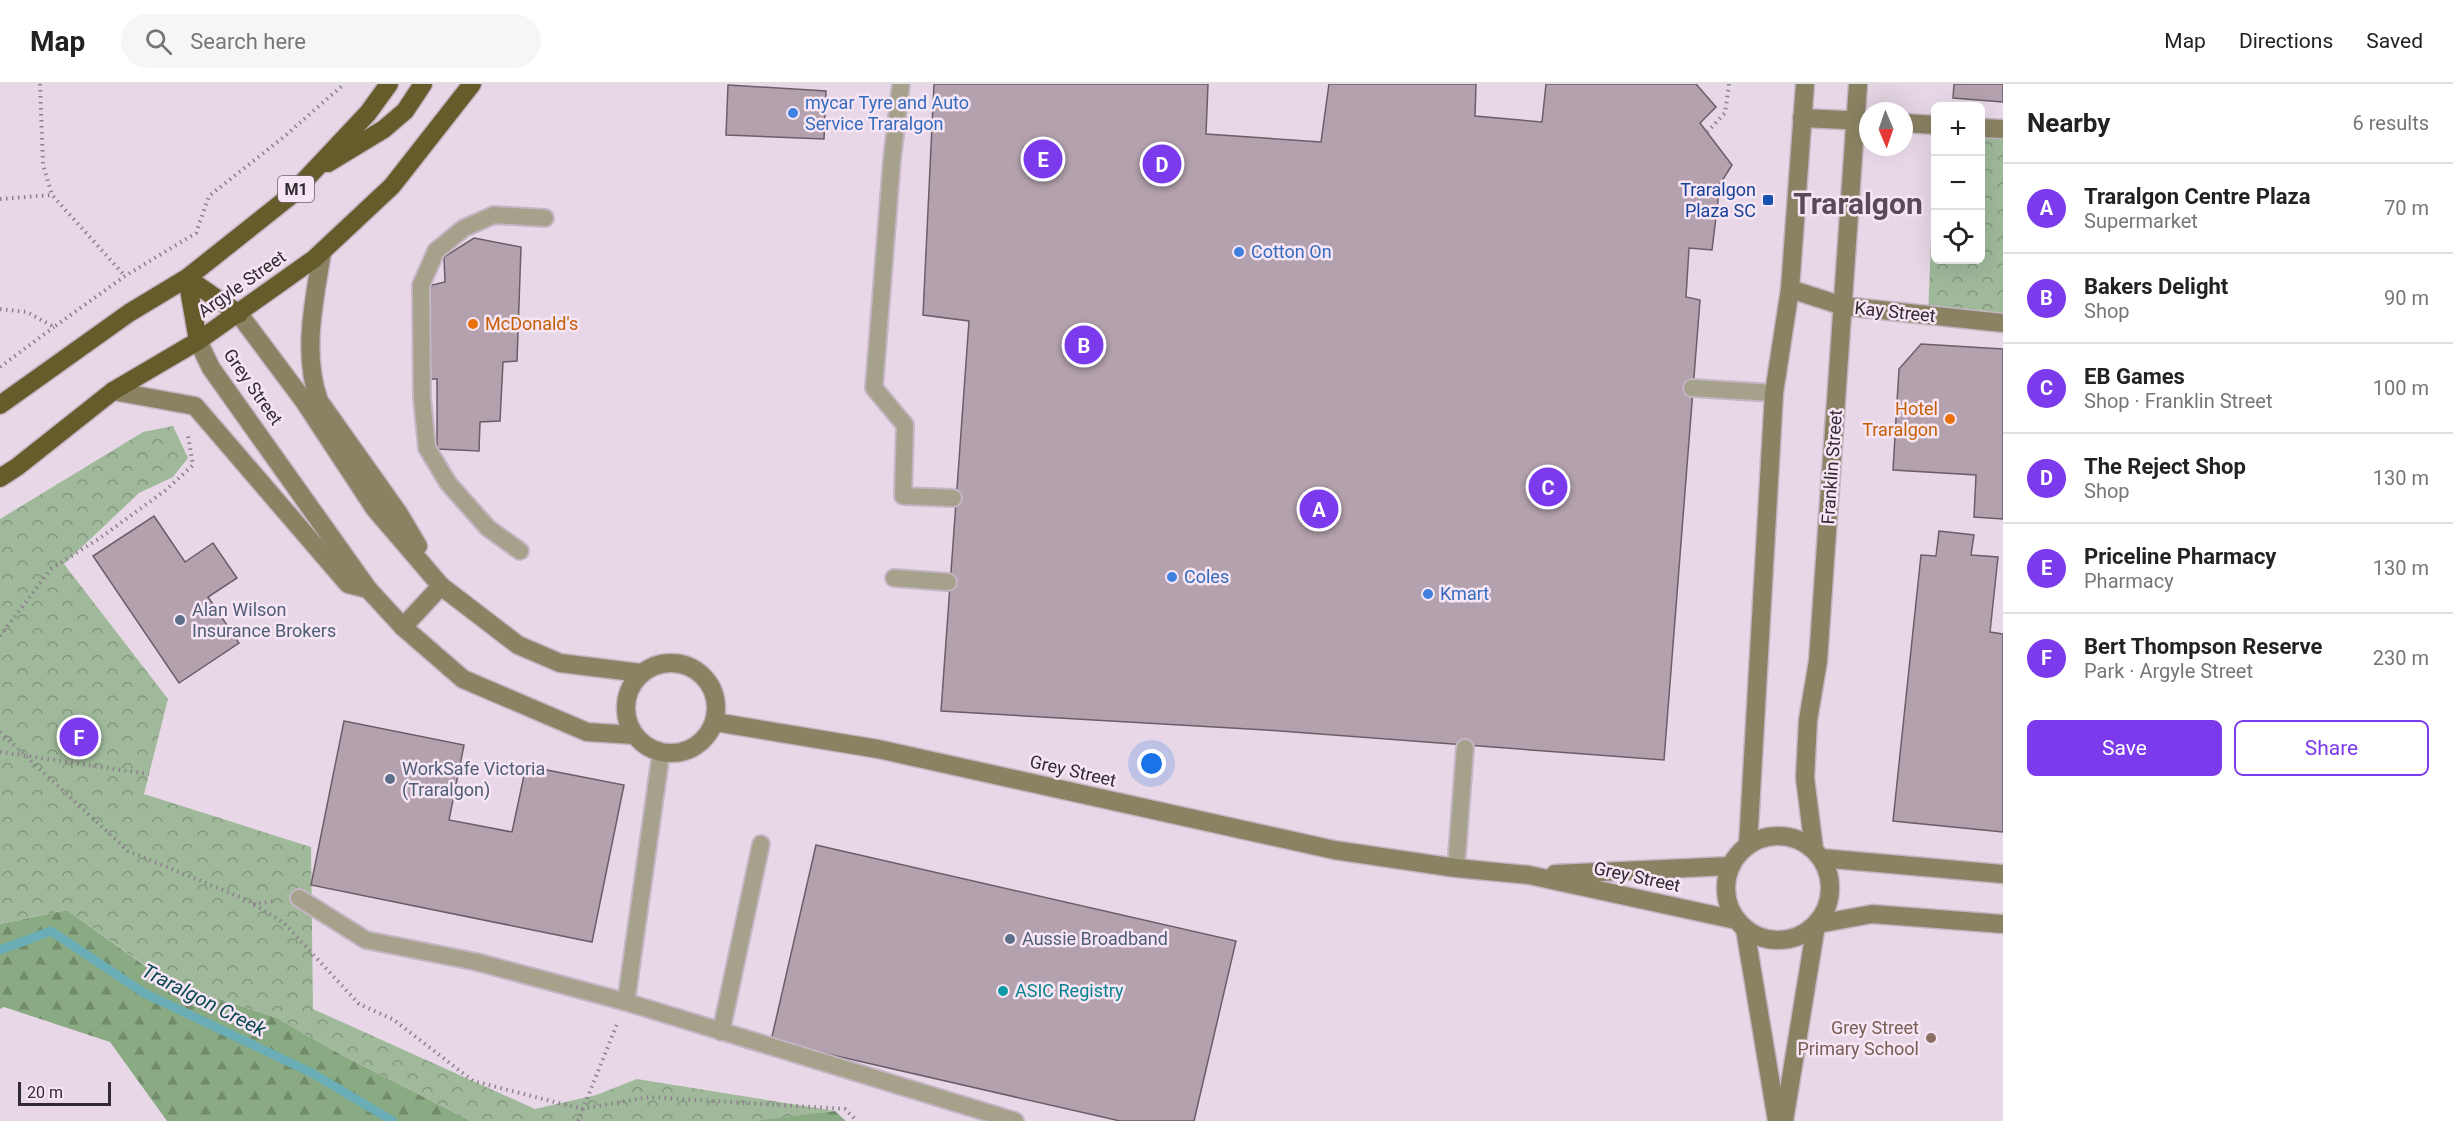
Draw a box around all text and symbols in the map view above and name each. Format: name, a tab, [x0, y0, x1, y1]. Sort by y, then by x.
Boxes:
search box	[121, 14, 541, 68]
text: Map	[30, 25, 85, 58]
icon: search	[142, 25, 175, 58]
text: Search here	[190, 29, 306, 54]
text: Map	[2164, 29, 2206, 53]
text: Directions	[2239, 29, 2333, 53]
text: Saved	[2366, 29, 2423, 53]
place label: mycar Tyre and Auto Service Traralgon	[805, 92, 969, 134]
north arrow	[1859, 102, 1913, 156]
map controls	[1931, 102, 1985, 264]
button: +	[1931, 102, 1985, 156]
marker: mycar Tyre and Auto Service Traralgon	[786, 106, 800, 120]
text: Nearby	[2027, 108, 2110, 138]
text: 6 results	[2353, 111, 2429, 135]
pin: E	[1024, 136, 1062, 182]
pin: D	[1142, 142, 1182, 187]
button: −	[1931, 156, 1985, 210]
road number: M1	[278, 176, 314, 202]
place label: Traralgon Plaza SC	[1680, 179, 1756, 221]
text: Traralgon Centre Plaza	[2084, 184, 2310, 209]
district label: Traralgon	[1793, 186, 1923, 221]
marker: Traralgon Plaza SC	[1761, 193, 1775, 207]
text: A	[2040, 196, 2053, 220]
text: 70 m	[2384, 196, 2429, 220]
text: Supermarket	[2084, 209, 2198, 233]
button: locate	[1931, 210, 1985, 264]
place label: Cotton On	[1251, 241, 1332, 262]
marker: Cotton On	[1232, 245, 1246, 259]
street label: Argyle Street	[194, 246, 290, 321]
text: Bakers Delight	[2084, 274, 2228, 299]
text: B	[2040, 286, 2053, 310]
text: 90 m	[2384, 286, 2429, 310]
street label: Kay Street	[1853, 297, 1937, 326]
text: Shop	[2084, 299, 2130, 323]
place label: McDonald's	[485, 313, 578, 334]
marker: McDonald's	[466, 317, 480, 331]
pin: B	[1064, 322, 1104, 368]
street label: Grey Street	[220, 345, 287, 429]
text: EB Games	[2084, 364, 2185, 389]
text: C	[2040, 376, 2053, 400]
text: 100 m	[2373, 376, 2429, 400]
text: Shop · Franklin Street	[2084, 389, 2272, 413]
place label: Hotel Traralgon	[1862, 398, 1938, 440]
street label: Franklin Street	[1817, 409, 1846, 525]
marker: Hotel Traralgon	[1943, 412, 1957, 426]
text: The Reject Shop	[2084, 454, 2246, 479]
pin: C	[1528, 464, 1568, 510]
text: D	[2040, 466, 2053, 490]
text: 130 m	[2373, 466, 2429, 490]
text: Shop	[2084, 479, 2130, 503]
pin: A	[1300, 486, 1338, 532]
text: Priceline Pharmacy	[2084, 544, 2276, 569]
text: E	[2041, 556, 2052, 580]
text: 130 m	[2373, 556, 2429, 580]
place label: Coles	[1184, 566, 1229, 587]
text: Pharmacy	[2084, 569, 2174, 593]
marker: Coles	[1165, 570, 1179, 584]
place label: Kmart	[1440, 583, 1489, 604]
marker: Kmart	[1421, 587, 1435, 601]
place label: Alan Wilson Insurance Brokers	[192, 599, 336, 641]
marker: Alan Wilson Insurance Brokers	[173, 613, 187, 627]
text: Bert Thompson Reserve	[2084, 634, 2322, 659]
text: F	[2041, 646, 2052, 670]
text: 230 m	[2373, 646, 2429, 670]
text: Park · Argyle Street	[2084, 659, 2253, 683]
pin: F	[60, 714, 98, 760]
button: Save	[2027, 720, 2222, 776]
button: Share	[2234, 720, 2429, 776]
your location	[1137, 749, 1166, 778]
street label: Grey Street	[1028, 750, 1118, 791]
place label: WorkSafe Victoria (Traralgon)	[402, 758, 545, 801]
marker: WorkSafe Victoria (Traralgon)	[383, 772, 397, 786]
street label: Grey Street	[1592, 857, 1682, 896]
place label: Aussie Broadband	[1022, 928, 1168, 949]
marker: Aussie Broadband	[1003, 932, 1017, 946]
water label: Traralgon Creek	[138, 958, 271, 1042]
place label: ASIC Registry	[1015, 980, 1124, 1001]
marker: ASIC Registry	[996, 984, 1010, 998]
place label: Grey Street Primary School	[1797, 1017, 1919, 1059]
marker: Grey Street Primary School	[1924, 1031, 1938, 1045]
scale bar	[18, 1079, 111, 1106]
text: 20 m	[27, 1083, 63, 1102]

